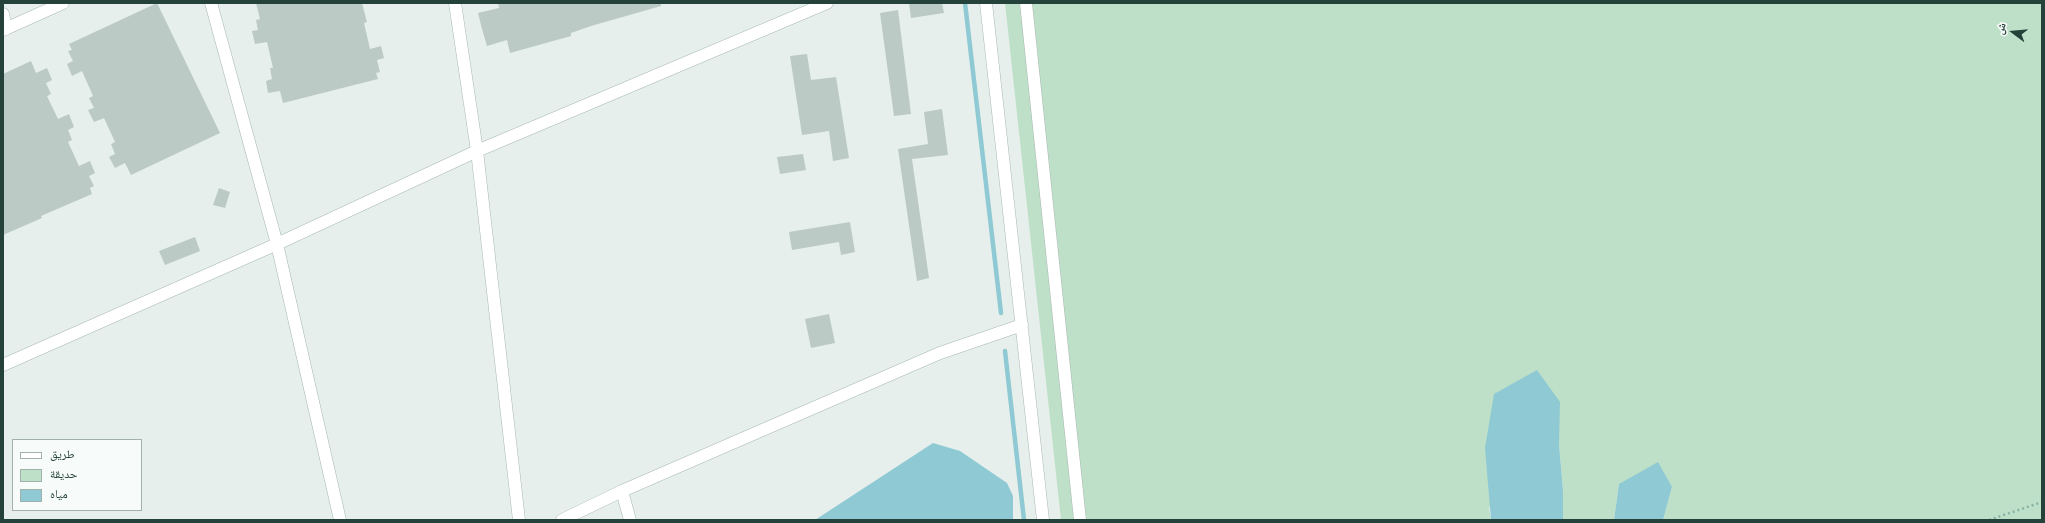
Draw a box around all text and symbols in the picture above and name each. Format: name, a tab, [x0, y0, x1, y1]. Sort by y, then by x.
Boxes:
north arrow	[1993, 12, 2033, 52]
text: ش	[1993, 21, 2009, 36]
legend	[12, 439, 142, 511]
text: طريق	[50, 447, 75, 461]
text: حديقة	[50, 467, 78, 481]
text: مياه	[50, 487, 68, 501]

